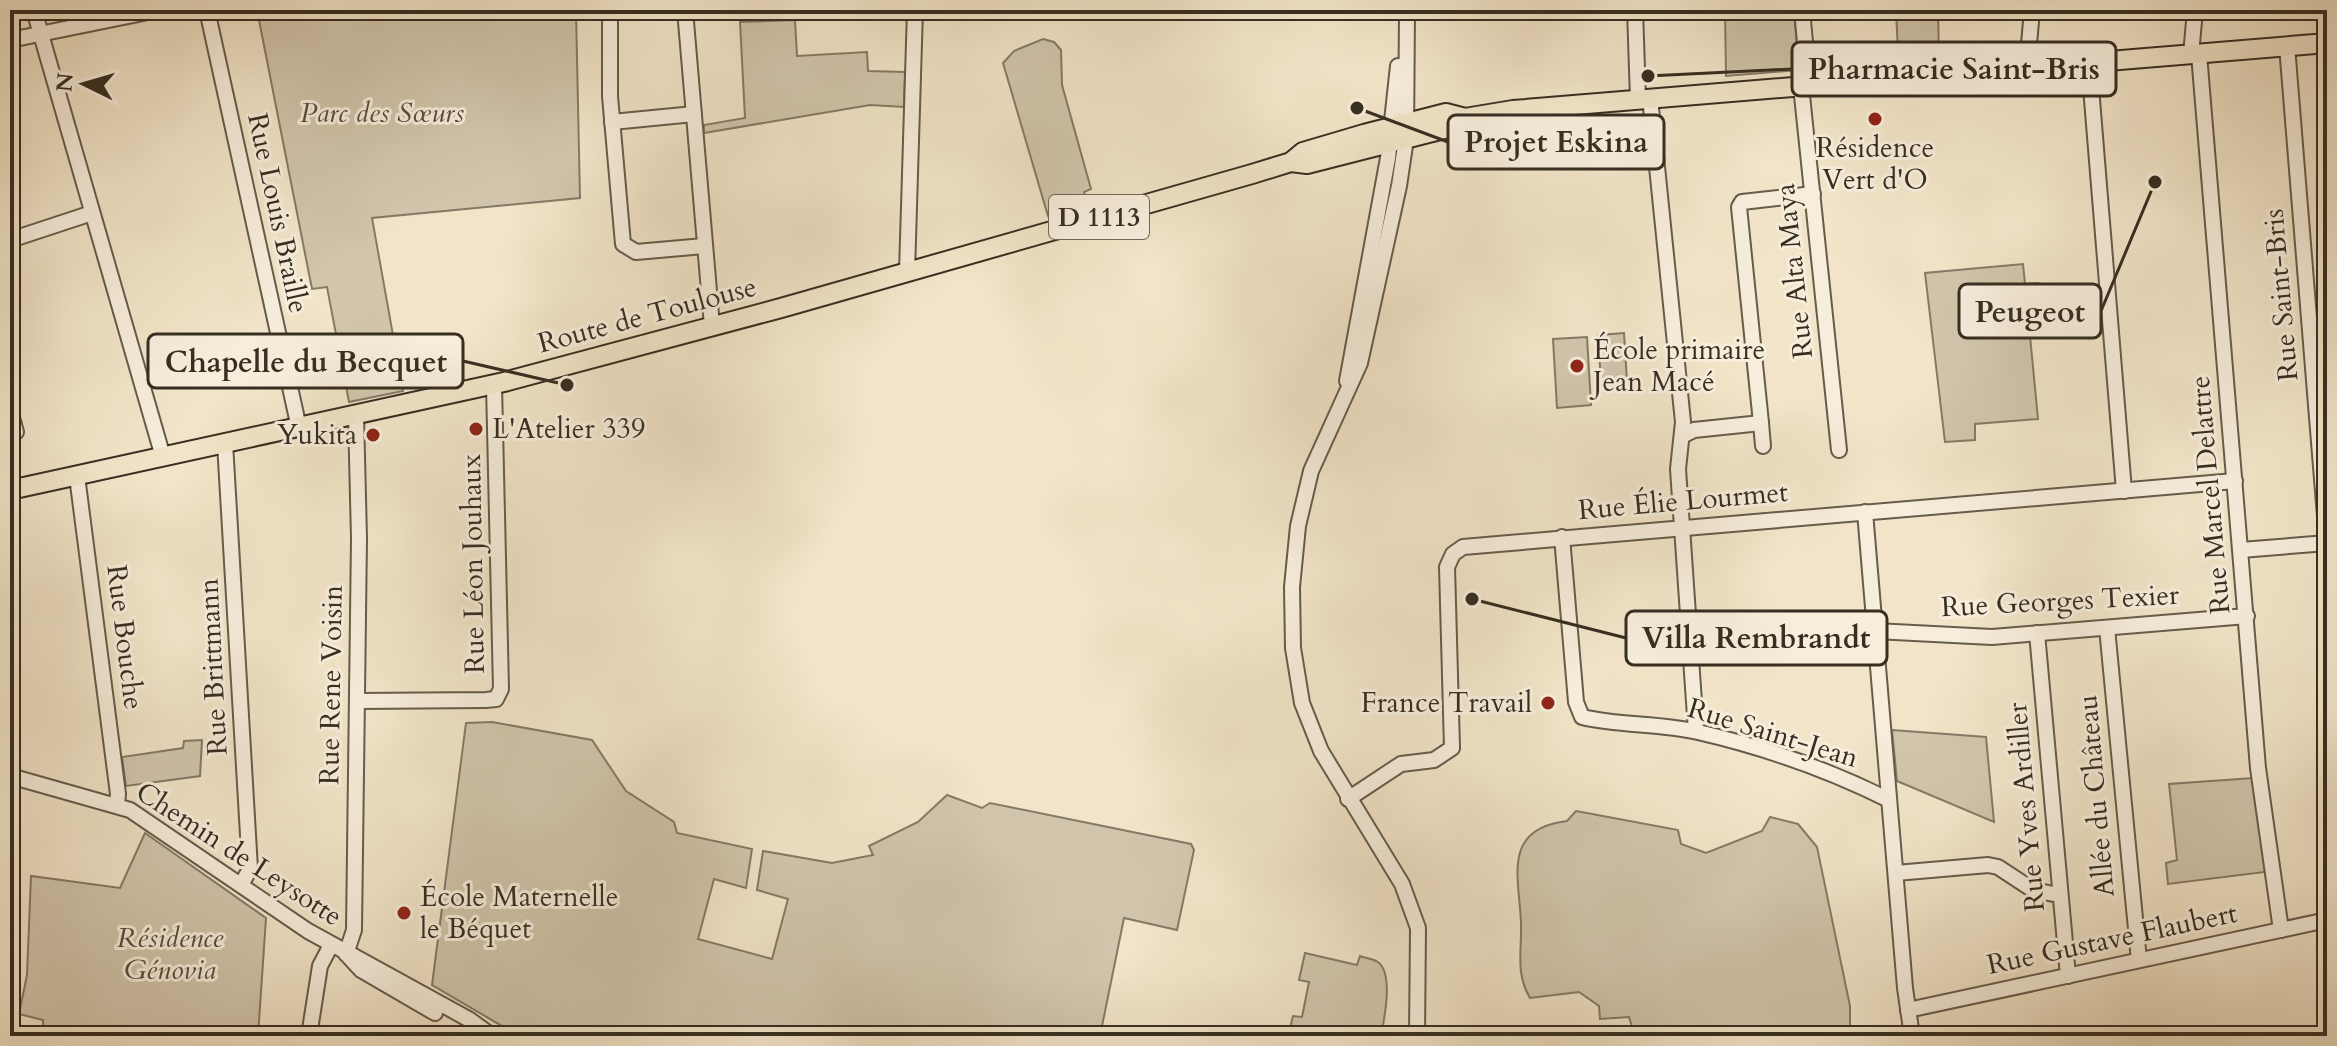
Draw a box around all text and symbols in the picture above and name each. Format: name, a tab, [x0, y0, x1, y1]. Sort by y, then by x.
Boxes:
callout: Pharmacie Saint-Bris	[1792, 42, 2116, 96]
north arrow	[44, 44, 124, 124]
text: Pharmacie Saint-Bris	[1808, 49, 2100, 90]
text: N	[49, 72, 81, 93]
park label: Parc des Sœurs	[300, 94, 464, 132]
street label: Rue Louis Braille	[238, 110, 318, 316]
marker: Résidence Vert d'O	[1866, 110, 1884, 128]
callout: Projet Eskina	[1448, 115, 1664, 169]
text: Projet Eskina	[1464, 122, 1648, 163]
place label: Résidence Vert d'O	[1816, 129, 1934, 199]
street label: Rue Alta Maya	[1766, 182, 1822, 360]
road number: D 1113	[1049, 195, 1149, 239]
street label: Rue Saint-Bris	[2255, 207, 2307, 383]
street label: Route de Toulouse	[533, 268, 761, 362]
callout: Peugeot	[1959, 284, 2101, 338]
text: Peugeot	[1975, 292, 2086, 333]
place label: École primaire Jean Macé	[1589, 331, 1765, 401]
callout: Chapelle du Becquet	[148, 334, 463, 388]
text: Chapelle du Becquet	[165, 342, 448, 383]
marker: École primaire Jean Macé	[1568, 357, 1586, 375]
street label: Rue Marcel Delattre	[2181, 374, 2239, 616]
place label: L'Atelier 339	[492, 410, 645, 448]
place label: Yukita	[277, 416, 357, 454]
marker: L'Atelier 339	[467, 420, 485, 438]
marker: Yukita	[364, 426, 382, 444]
street label: Rue Léon Jouhaux	[452, 454, 494, 674]
street label: Rue Élie Lourmet	[1577, 473, 1790, 529]
street label: Rue Bouche	[97, 563, 153, 711]
street label: Rue Georges Texier	[1940, 576, 2181, 626]
street label: Rue Brittmann	[189, 577, 237, 757]
street label: Rue Rene Voisin	[310, 585, 352, 785]
callout: Villa Rembrandt	[1626, 611, 1887, 665]
text: Villa Rembrandt	[1642, 618, 1871, 659]
place label: France Travail	[1361, 684, 1532, 722]
street label: Rue Saint-Jean	[1683, 689, 1863, 777]
street label: Allée du Château	[2068, 693, 2124, 899]
marker: France Travail	[1539, 694, 1557, 712]
street label: Rue Yves Ardiller	[1998, 700, 2054, 913]
street label: Chemin de Leysotte	[128, 773, 350, 935]
place label: École Maternelle le Béquet	[420, 878, 618, 948]
street label: Rue Gustave Flaubert	[1984, 894, 2241, 984]
marker: École Maternelle le Béquet	[395, 904, 413, 922]
park label: Résidence Génovia	[117, 919, 223, 989]

